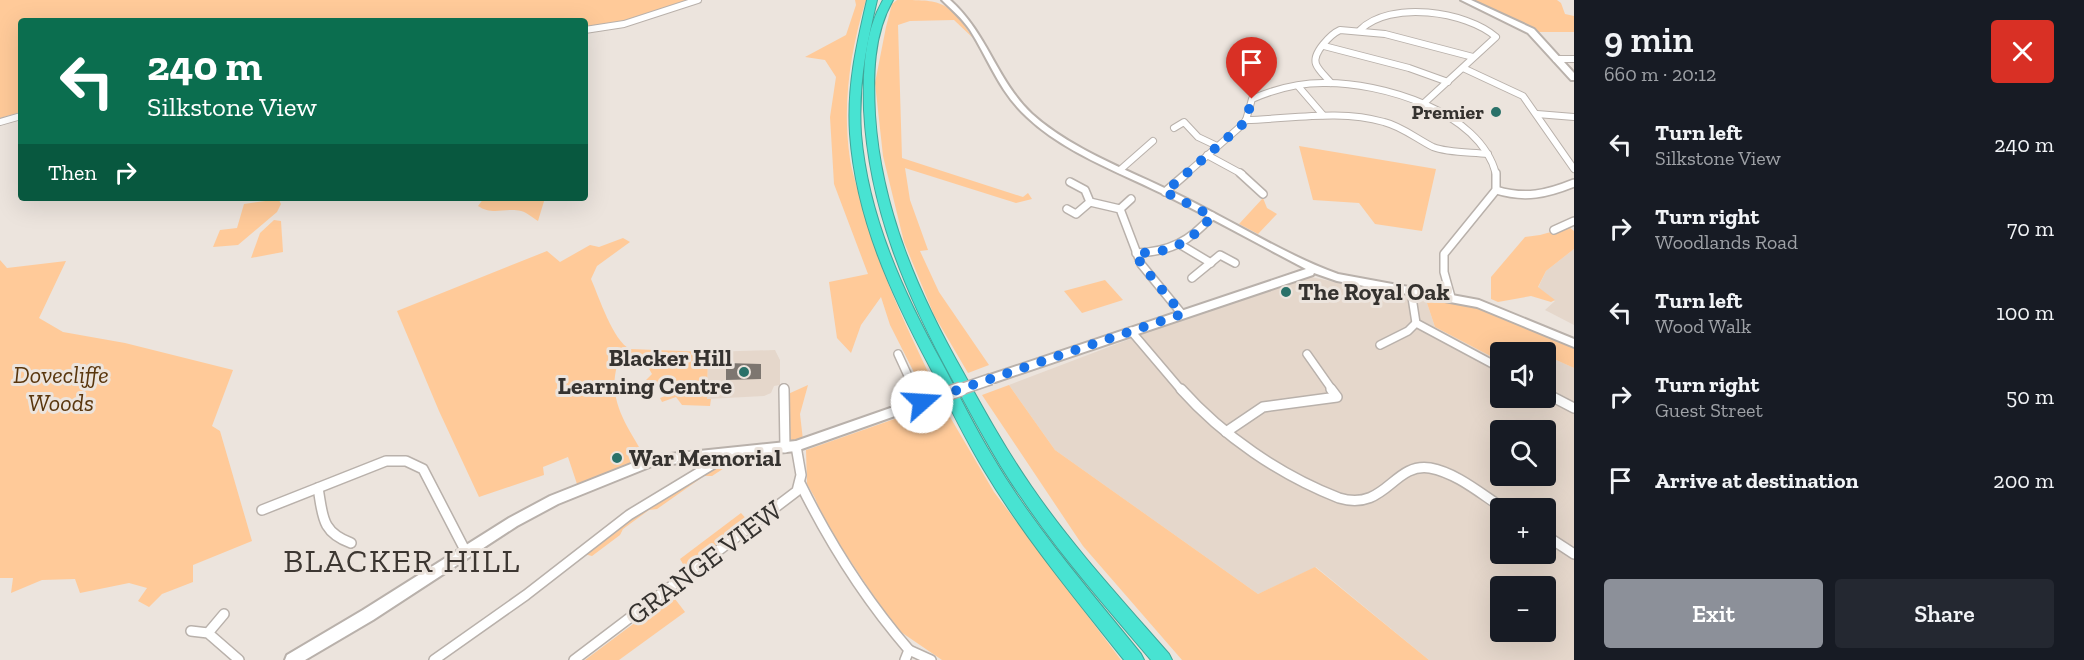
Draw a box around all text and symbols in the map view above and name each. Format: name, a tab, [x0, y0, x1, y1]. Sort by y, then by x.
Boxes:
text: 9 min	[1604, 18, 1693, 61]
button: close	[1991, 20, 2054, 83]
pin	[1226, 37, 1277, 99]
text: 240 m	[147, 40, 262, 91]
icon: left	[48, 42, 126, 120]
icon: arrive	[1235, 46, 1268, 79]
text: 660 m · 20:12	[1604, 62, 1716, 86]
text: Silkstone View	[147, 91, 317, 123]
place label: Premier	[1412, 100, 1484, 124]
marker: Premier	[1489, 105, 1503, 119]
text: Turn left	[1655, 119, 1742, 146]
icon: left	[1604, 128, 1637, 161]
text: 240 m	[1994, 131, 2054, 158]
text: Silkstone View	[1655, 146, 1781, 170]
icon: right	[109, 156, 142, 189]
text: Then	[48, 159, 97, 186]
text: Turn right	[1655, 203, 1759, 230]
icon: right	[1604, 212, 1637, 245]
text: 70 m	[2007, 215, 2054, 242]
text: Woodlands Road	[1655, 230, 1798, 254]
place label: The Royal Oak	[1298, 277, 1450, 306]
marker: The Royal Oak	[1279, 285, 1293, 299]
text: Turn left	[1655, 287, 1742, 314]
icon: left	[1604, 296, 1637, 329]
text: 100 m	[1996, 299, 2054, 326]
text: Wood Walk	[1655, 314, 1751, 338]
map controls	[1490, 342, 1556, 642]
button: sound	[1490, 342, 1556, 408]
place label: Blacker Hill Learning Centre	[558, 343, 732, 400]
park label: Dovecliffe Woods	[13, 360, 109, 417]
marker: Blacker Hill Learning Centre	[737, 365, 751, 379]
position arrow	[890, 370, 954, 434]
text: Turn right	[1655, 371, 1759, 398]
icon: right	[1604, 380, 1637, 413]
text: 50 m	[2006, 383, 2054, 410]
text: Guest Street	[1655, 398, 1763, 422]
button: search	[1490, 420, 1556, 486]
place label: War Memorial	[629, 443, 781, 472]
marker: War Memorial	[610, 451, 624, 465]
icon: arrive	[1604, 464, 1637, 497]
text: Arrive at destination	[1655, 467, 1858, 494]
text: 200 m	[1993, 467, 2054, 494]
street label: GRANGE VIEW	[620, 493, 789, 632]
button: +	[1490, 498, 1556, 564]
district label: BLACKER HILL	[283, 541, 521, 580]
button: −	[1490, 576, 1556, 642]
button: Exit	[1604, 579, 1823, 648]
button: Share	[1835, 579, 2054, 648]

